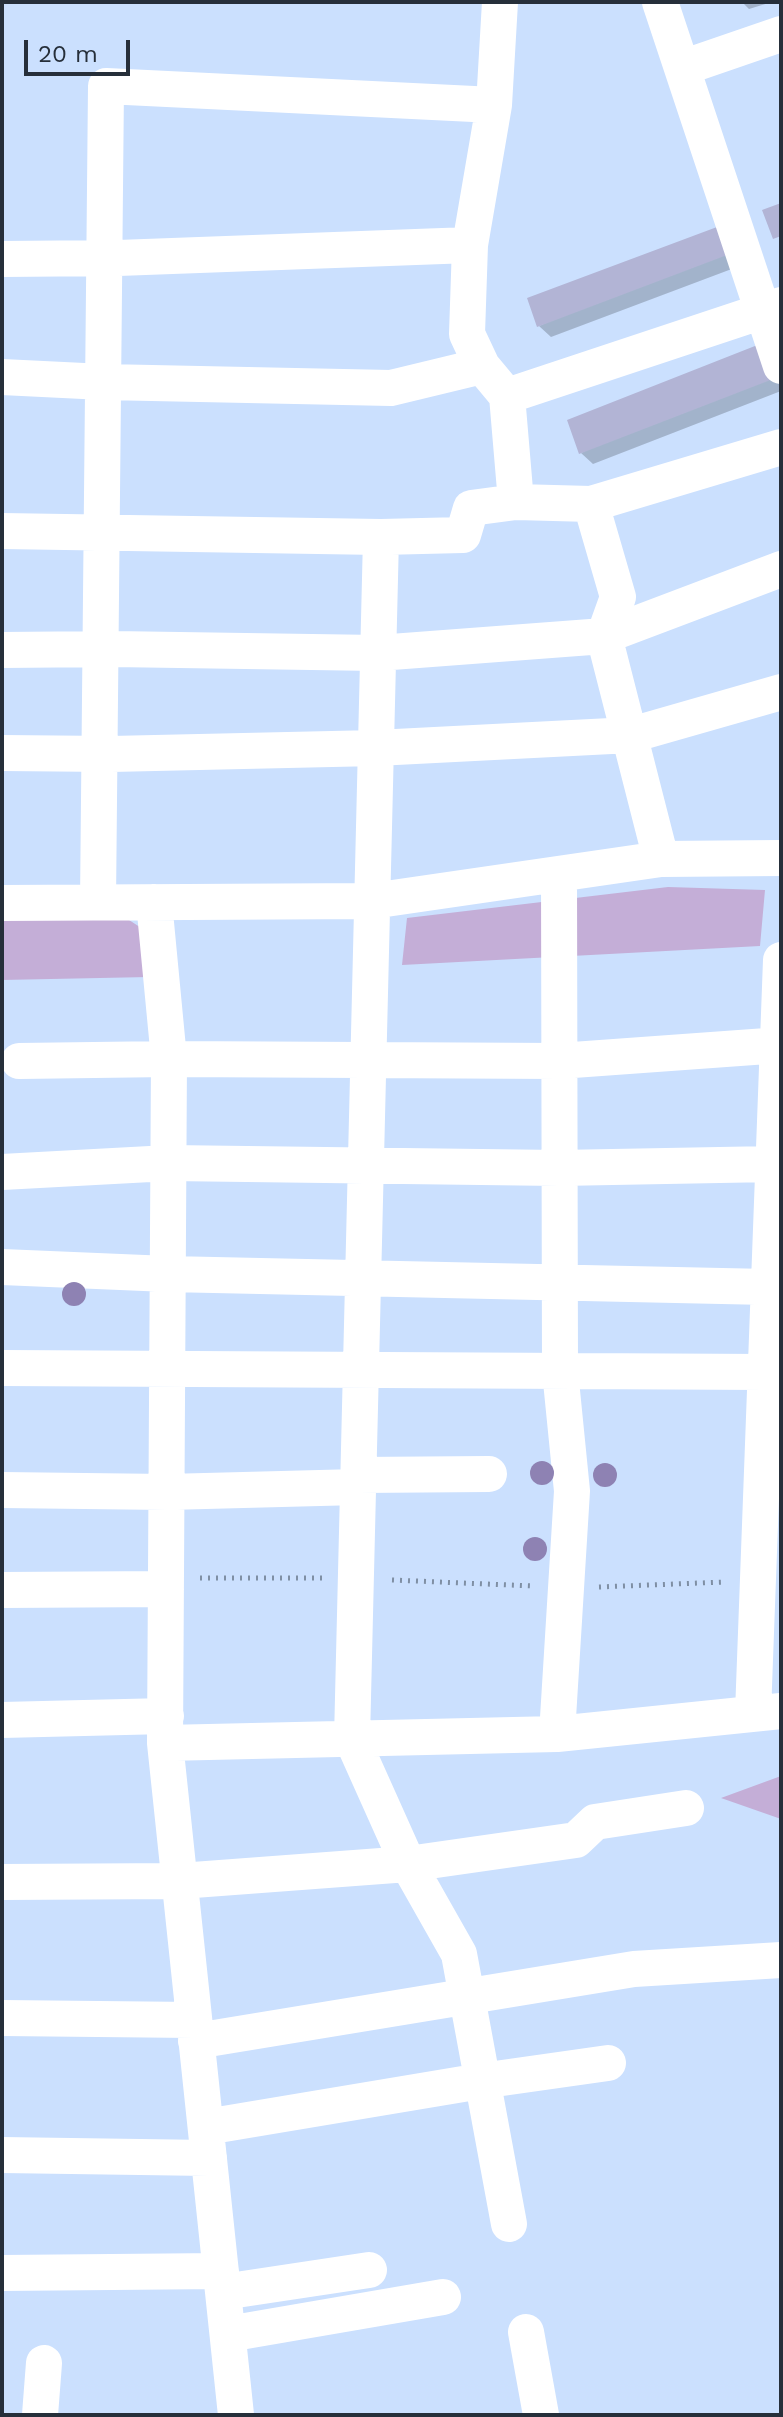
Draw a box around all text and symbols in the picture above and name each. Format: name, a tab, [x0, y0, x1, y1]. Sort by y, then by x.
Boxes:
scale bar	[28, 24, 134, 74]
text: 20 m	[38, 40, 98, 68]

